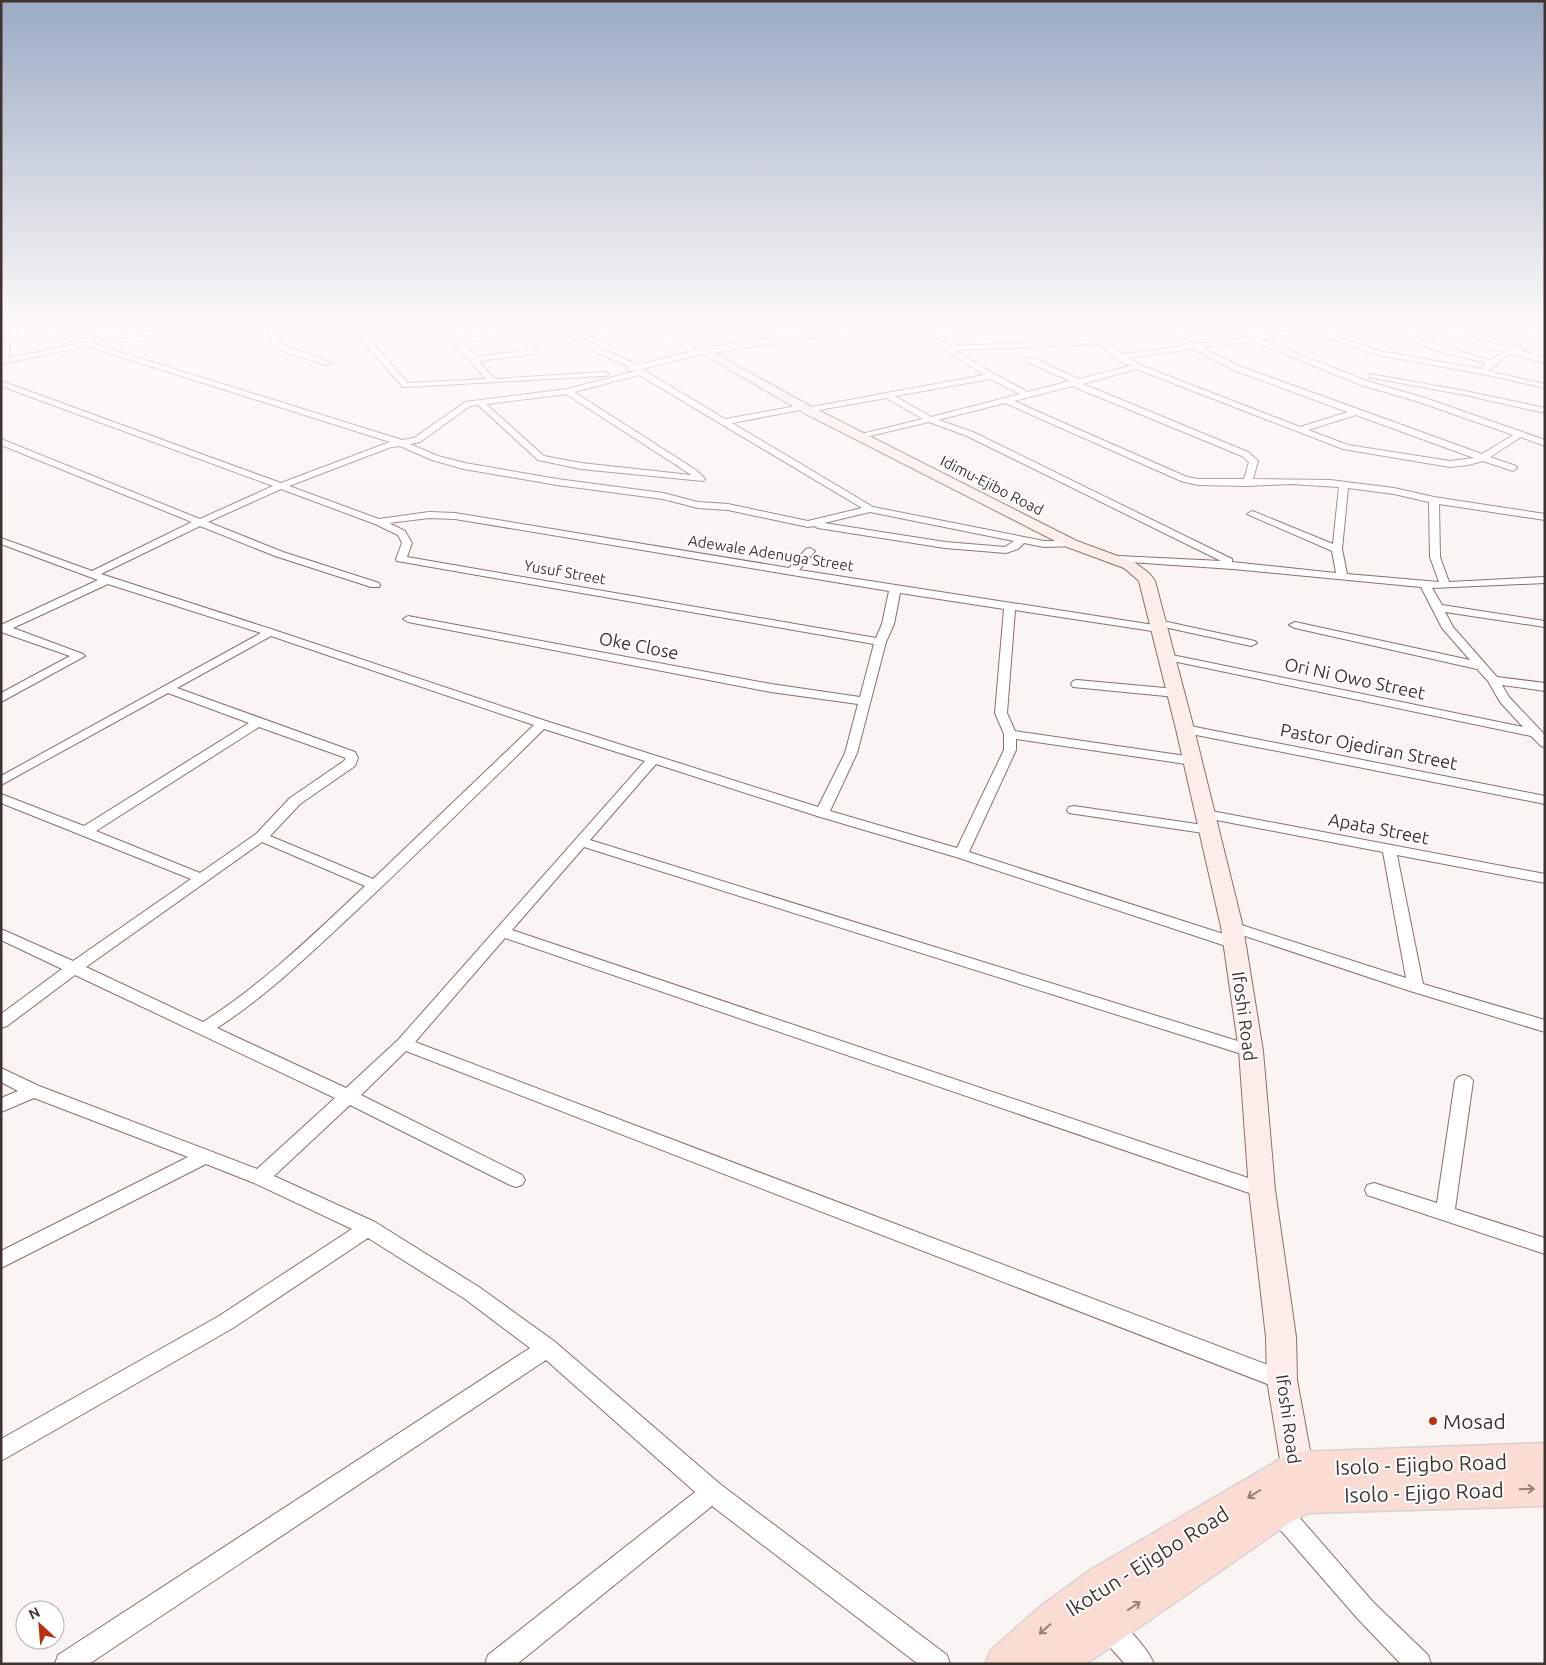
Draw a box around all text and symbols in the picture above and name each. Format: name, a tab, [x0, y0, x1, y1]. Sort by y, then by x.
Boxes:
street label: Idimu-Ejibo Road	[938, 452, 1046, 518]
street label: Adewale Adenuga Street	[687, 532, 855, 575]
street label: Yusuf Street	[523, 556, 607, 588]
street label: Oke Close	[597, 627, 681, 663]
street label: Ori Ni Owo Street	[1283, 653, 1427, 703]
street label: Pastor Ojediran Street	[1279, 719, 1459, 773]
street label: Apata Street	[1327, 808, 1431, 848]
street label: Ifoshi Road	[1229, 970, 1261, 1062]
street label: Ifoshi Road	[1273, 1373, 1305, 1465]
place label: Mosad	[1443, 1409, 1506, 1433]
marker: Mosad	[1427, 1415, 1439, 1427]
street label: Isolo - Ejigbo Road	[1335, 1449, 1507, 1479]
street label: Isolo - Ejigo Road	[1344, 1477, 1504, 1507]
one-way arrow	[1519, 1484, 1535, 1494]
one-way arrow	[1248, 1489, 1262, 1499]
street label: Ikotun - Ejigbo Road	[1061, 1501, 1233, 1621]
north arrow	[15, 1600, 65, 1650]
one-way arrow	[1127, 1601, 1141, 1611]
text: N	[26, 1604, 43, 1623]
one-way arrow	[1038, 1623, 1051, 1635]

